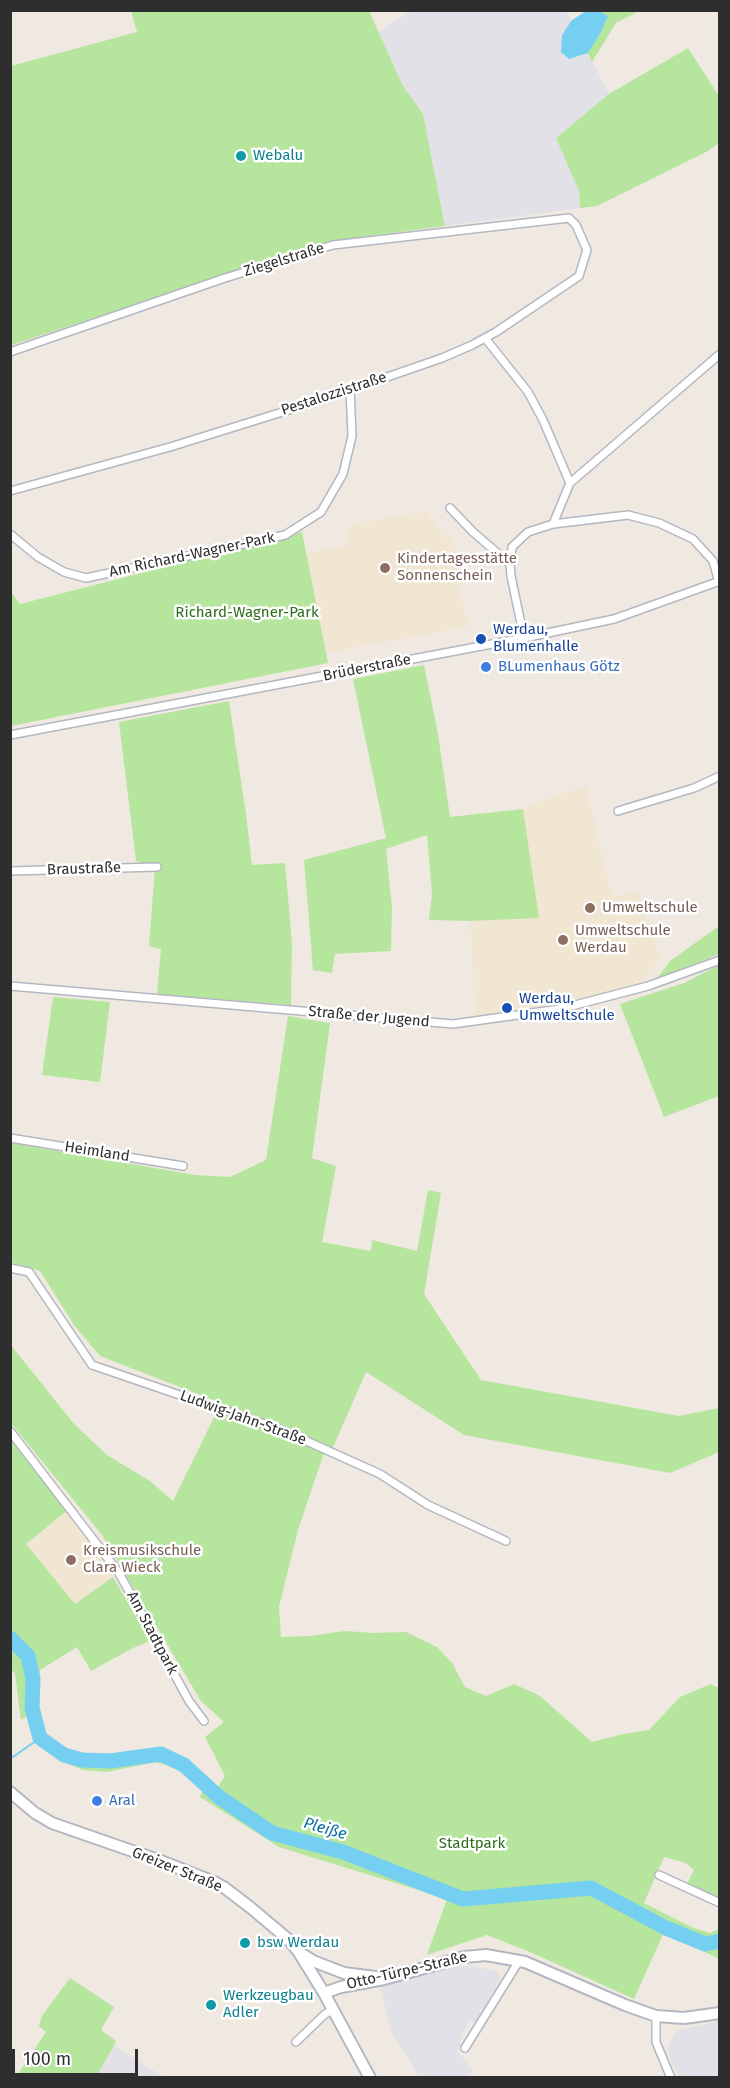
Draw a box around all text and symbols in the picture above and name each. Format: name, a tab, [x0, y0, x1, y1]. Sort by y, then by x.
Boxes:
place label: Webalu	[253, 147, 303, 165]
marker: Webalu	[234, 149, 248, 163]
street label: Ziegelstraße	[242, 239, 326, 281]
street label: Pestalozzistraße	[279, 368, 389, 420]
street label: Am Richard-Wagner-Park	[108, 529, 276, 581]
place label: Kindertagesstätte Sonnenschein	[397, 550, 517, 585]
marker: Kindertagesstätte Sonnenschein	[378, 561, 392, 575]
park label: Richard-Wagner-Park	[175, 604, 319, 622]
place label: Werdau, Blumenhalle	[493, 621, 579, 656]
marker: Werdau, Blumenhalle	[474, 632, 488, 646]
street label: Brüderstraße	[321, 651, 413, 685]
place label: BLumenhaus Götz	[498, 658, 620, 676]
marker: BLumenhaus Götz	[479, 660, 493, 674]
street label: Braustraße	[47, 859, 121, 879]
place label: Umweltschule	[602, 899, 698, 917]
marker: Umweltschule	[583, 901, 597, 915]
place label: Umweltschule Werdau	[575, 922, 671, 957]
marker: Umweltschule Werdau	[556, 933, 570, 947]
place label: Werdau, Umweltschule	[519, 990, 615, 1025]
marker: Werdau, Umweltschule	[500, 1001, 514, 1015]
street label: Straße der Jugend	[308, 1003, 430, 1031]
street label: Heimland	[63, 1138, 131, 1166]
street label: Ludwig-Jahn-Straße	[177, 1387, 309, 1449]
place label: Kreismusikschule Clara Wieck	[83, 1542, 201, 1577]
marker: Kreismusikschule Clara Wieck	[64, 1553, 78, 1567]
street label: Am Stadtpark	[122, 1588, 182, 1678]
place label: Aral	[109, 1792, 135, 1810]
marker: Aral	[90, 1794, 104, 1808]
water label: Pleiße	[301, 1814, 349, 1844]
park label: Stadtpark	[439, 1835, 505, 1853]
street label: Greizer Straße	[129, 1844, 225, 1896]
place label: bsw Werdau	[257, 1934, 339, 1952]
marker: bsw Werdau	[238, 1936, 252, 1950]
street label: Otto-Türpe-Straße	[345, 1948, 469, 1994]
place label: Werkzeugbau Adler	[223, 1987, 314, 2022]
marker: Werkzeugbau Adler	[204, 1998, 218, 2012]
scale bar	[15, 2037, 141, 2075]
text: 100 m	[23, 2048, 71, 2070]

